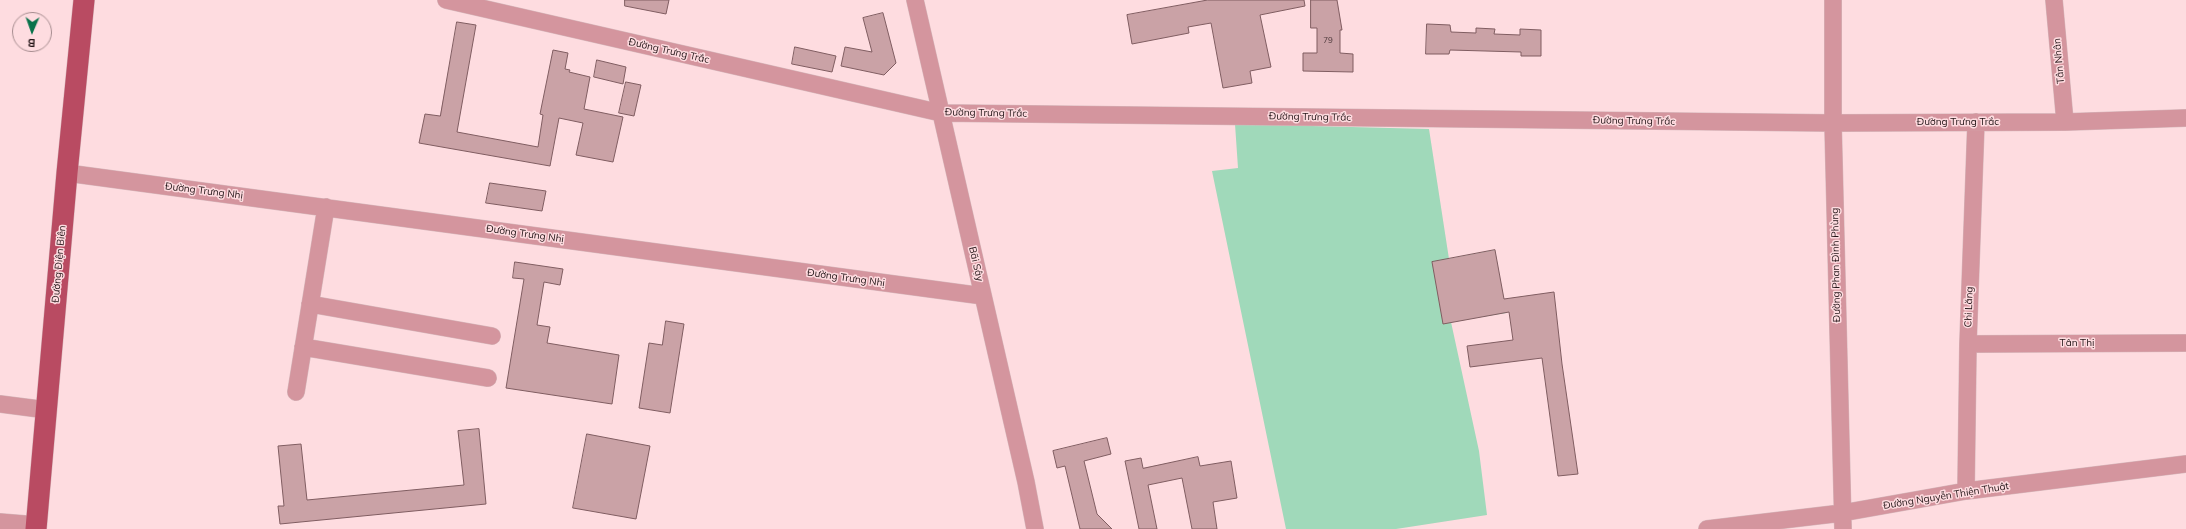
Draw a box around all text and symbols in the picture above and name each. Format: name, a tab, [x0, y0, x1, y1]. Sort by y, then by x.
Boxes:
north arrow	[12, 12, 52, 52]
text: B	[28, 36, 36, 50]
street label: Đường Trưng Trắc	[627, 36, 711, 66]
house number: 79	[1323, 36, 1333, 46]
street label: Tân Nhân	[2051, 38, 2067, 84]
street label: Đường Trưng Trắc	[945, 106, 1027, 120]
street label: Đường Trưng Trắc	[1269, 110, 1351, 124]
street label: Đường Trưng Trắc	[1593, 114, 1675, 128]
street label: Đường Trưng Trắc	[1917, 116, 1999, 128]
street label: Đường Trưng Nhị	[164, 180, 244, 202]
street label: Đường Phan Đình Phùng	[1829, 208, 1843, 322]
street label: Đường Trưng Nhị	[485, 223, 565, 245]
street label: Đường Điện Biên	[50, 225, 68, 303]
street label: Bãi Sậy	[966, 245, 986, 283]
street label: Đường Trưng Nhị	[806, 267, 886, 289]
street label: Chi Lăng	[1962, 286, 1976, 328]
street label: Tân Thị	[2060, 337, 2094, 349]
street label: Đường Nguyễn Thiện Thuật	[1882, 480, 2010, 512]

